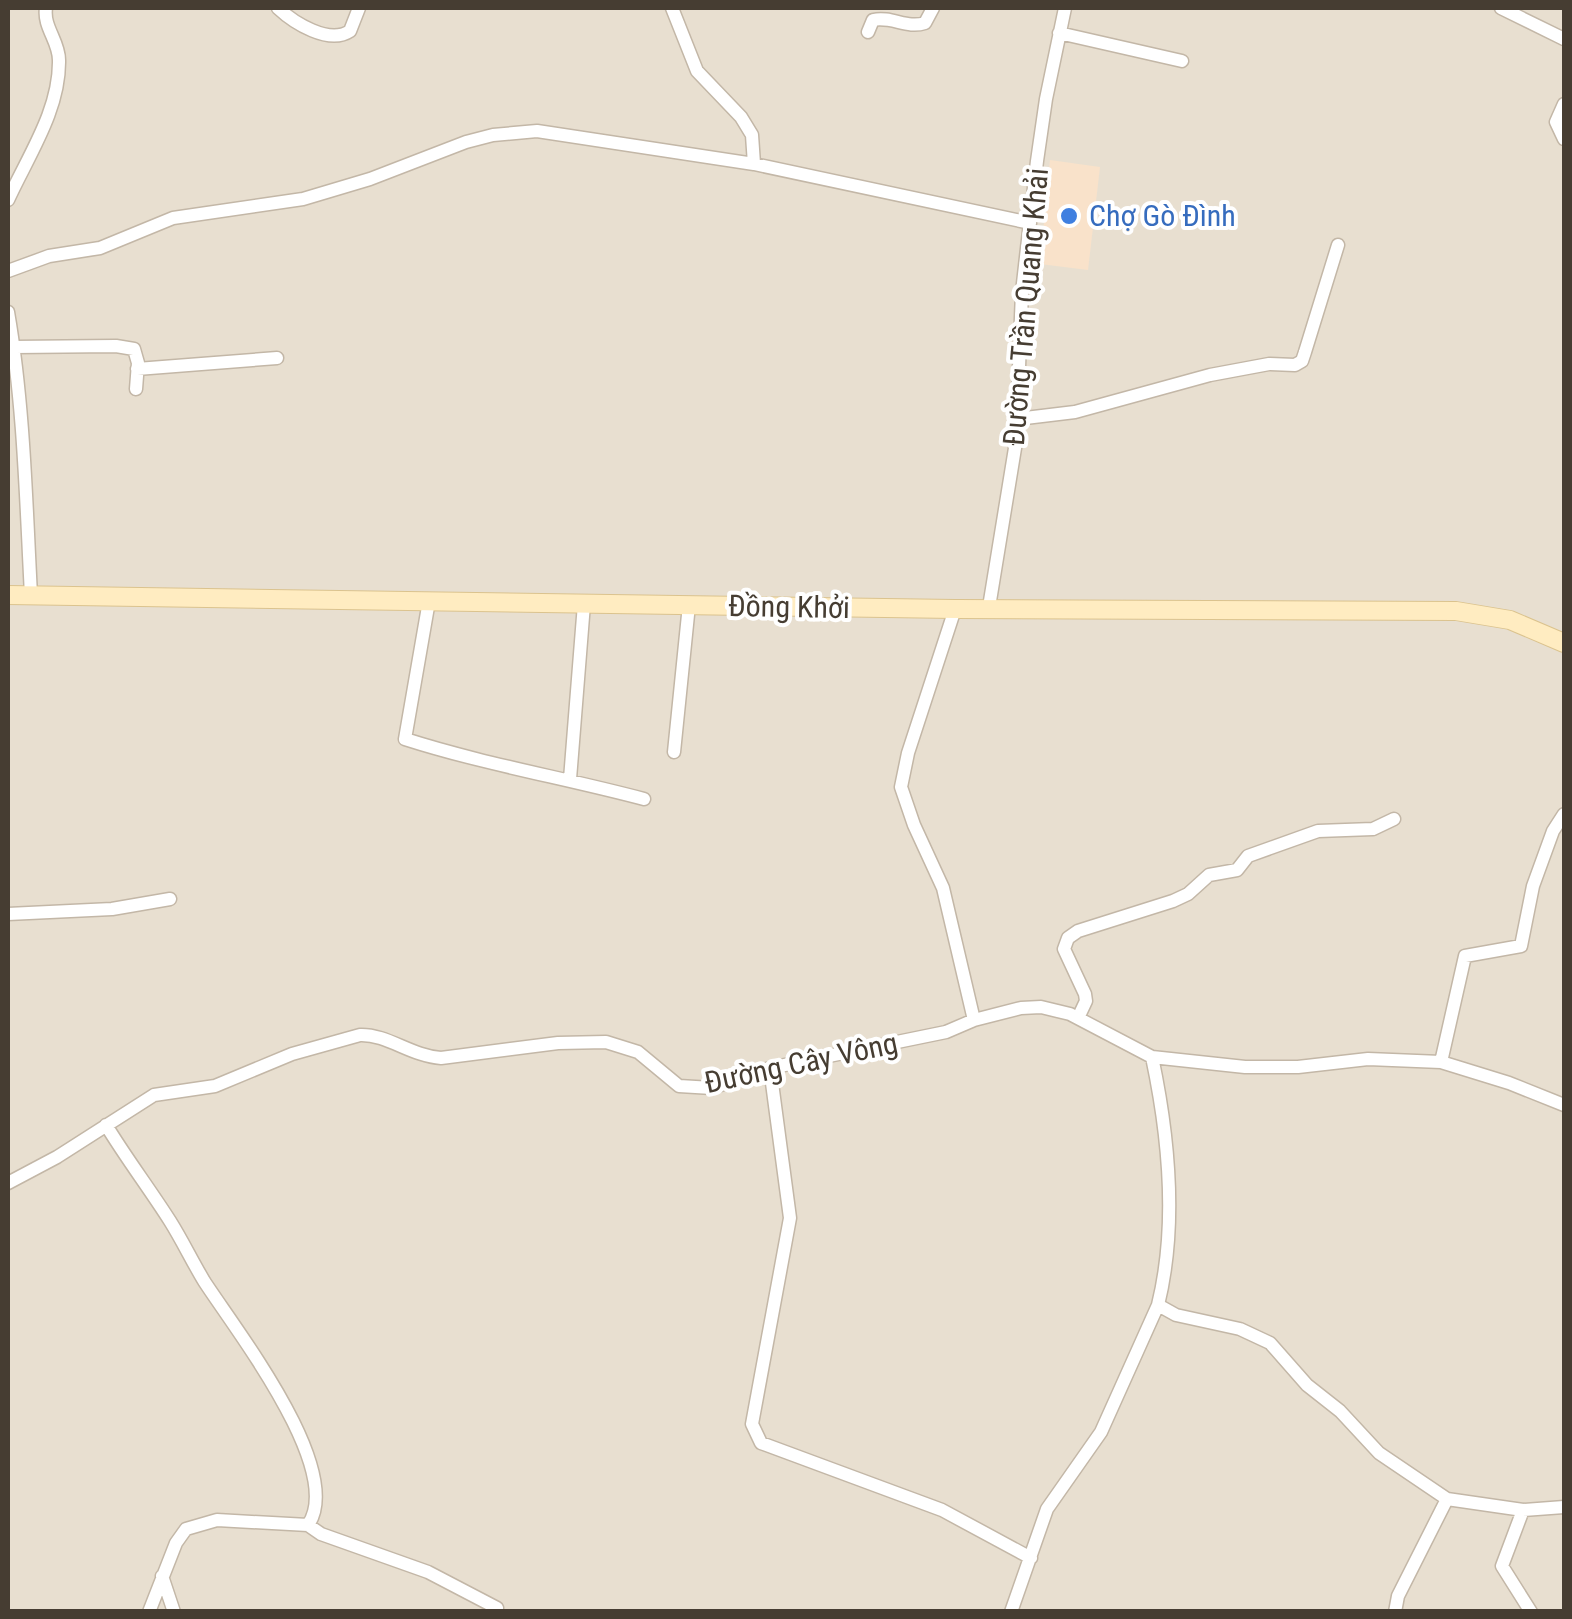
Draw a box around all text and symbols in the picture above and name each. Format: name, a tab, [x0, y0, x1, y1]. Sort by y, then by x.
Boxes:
street label: Đường Trần Quang Khải	[996, 167, 1055, 447]
place label: Chợ Gò Đình	[1089, 198, 1236, 233]
marker: Chợ Gò Đình	[1058, 205, 1080, 227]
street label: Đồng Khởi	[728, 588, 850, 625]
street label: Đường Cây Vông	[701, 1025, 901, 1100]

